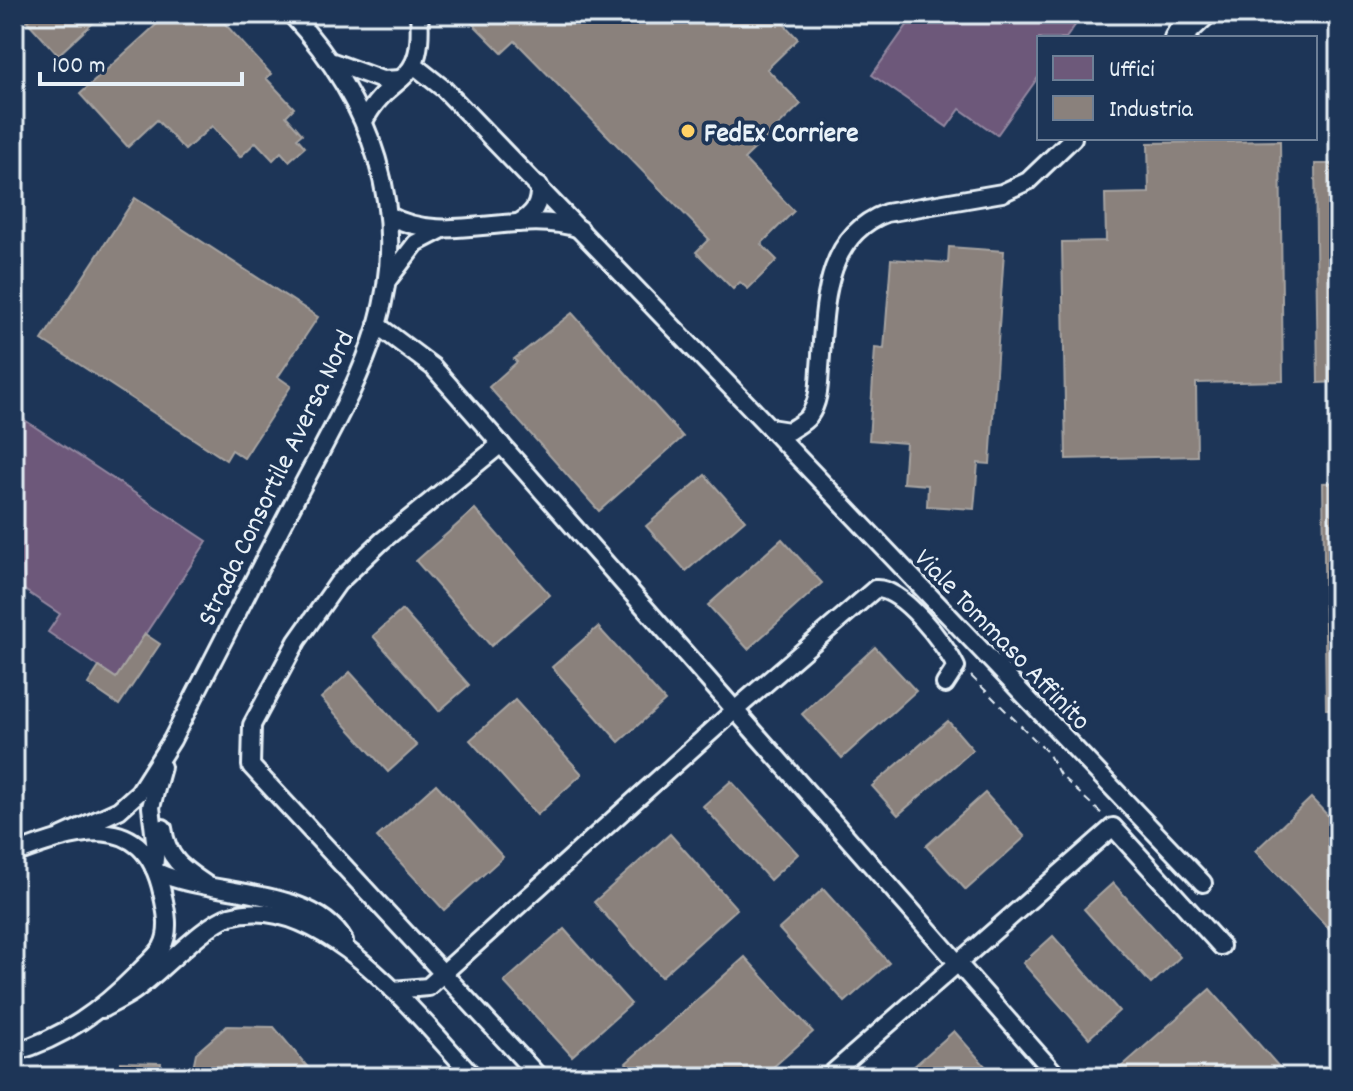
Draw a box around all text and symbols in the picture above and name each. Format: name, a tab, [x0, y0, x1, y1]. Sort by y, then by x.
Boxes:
scale bar	[40, 36, 242, 86]
legend	[1037, 36, 1317, 140]
text: 100 m	[52, 50, 105, 84]
text: Uffici	[1109, 54, 1155, 88]
text: Industria	[1109, 94, 1193, 128]
place label: FedEx Corriere	[704, 116, 859, 156]
marker: FedEx Corriere	[679, 122, 697, 140]
street label: Strada Consortile Aversa Nord	[189, 325, 368, 634]
street label: Viale Tommaso Affinito	[903, 541, 1098, 742]

